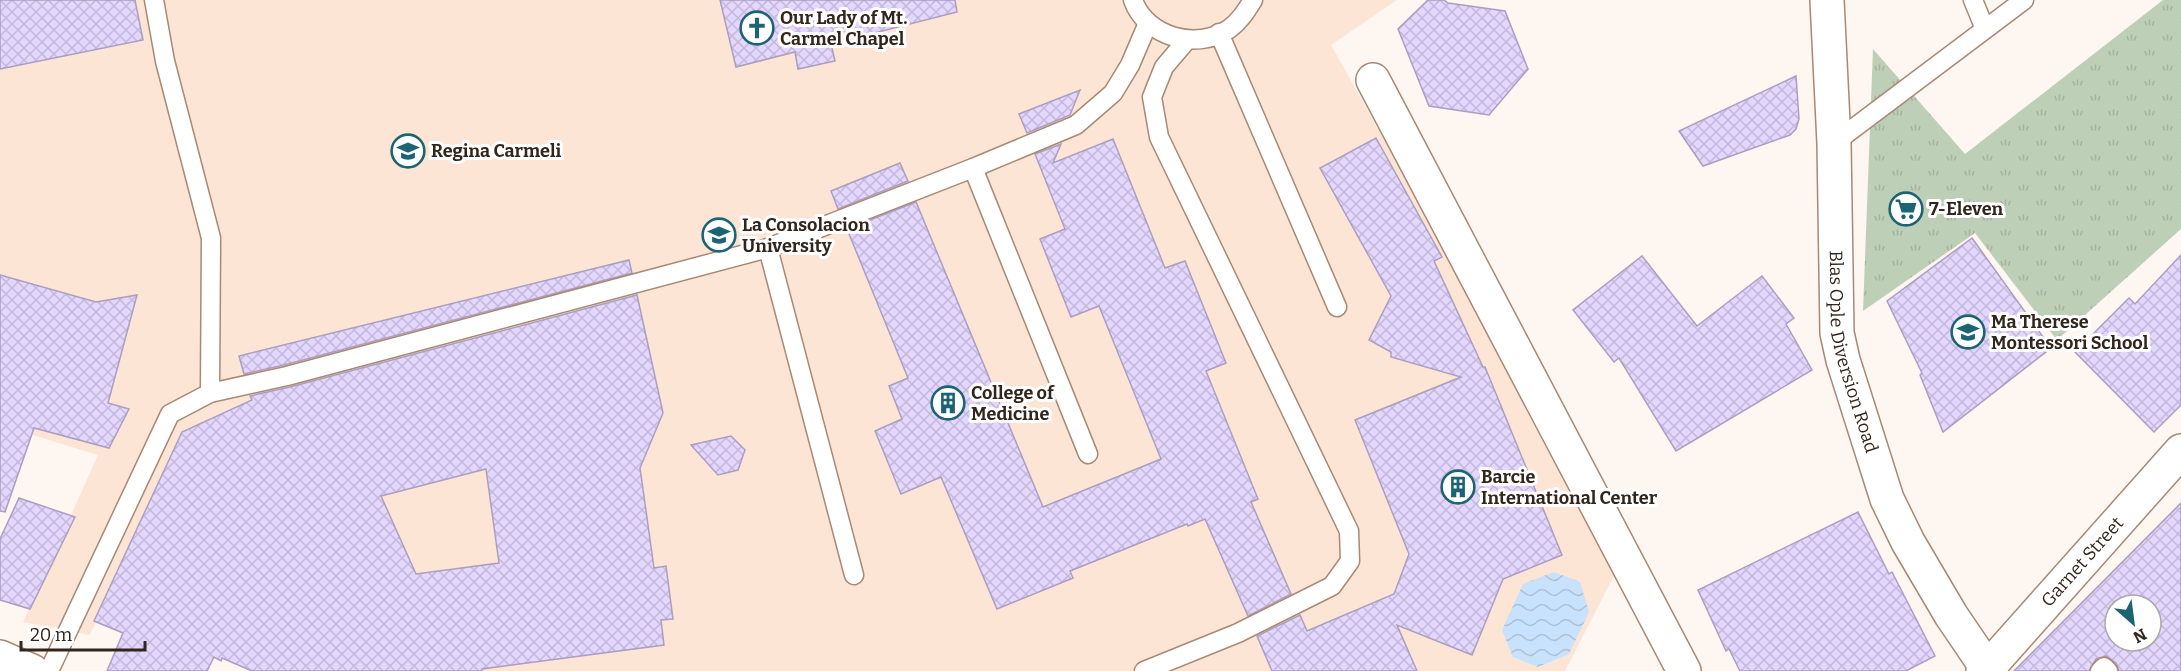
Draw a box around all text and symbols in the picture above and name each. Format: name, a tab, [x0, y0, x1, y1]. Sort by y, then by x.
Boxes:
place label: Our Lady of Mt. Carmel Chapel	[780, 7, 907, 50]
church icon: Our Lady of Mt. Carmel Chapel	[739, 10, 775, 46]
school or university icon: Regina Carmeli	[390, 133, 426, 169]
place label: Regina Carmeli	[431, 140, 562, 162]
supermarket icon: 7-Eleven	[1888, 191, 1924, 227]
place label: 7-Eleven	[1929, 198, 2004, 220]
place label: La Consolacion University	[742, 214, 870, 257]
school or university icon: La Consolacion University	[701, 217, 737, 253]
street label: Blas Ople Diversion Road	[1825, 250, 1883, 456]
place label: Ma Therese Montessori School	[1991, 311, 2149, 354]
school or university icon: Ma Therese Montessori School	[1950, 314, 1986, 350]
place label: College of Medicine	[971, 382, 1055, 425]
building icon: College of Medicine	[930, 385, 966, 421]
place label: Barcie International Center	[1481, 466, 1658, 509]
building icon: Barcie International Center	[1440, 469, 1476, 505]
street label: Garnet Street	[2037, 512, 2128, 611]
north arrow	[2103, 593, 2163, 653]
scale bar	[21, 614, 146, 652]
text: 20 m	[30, 624, 72, 646]
text: N	[2130, 625, 2150, 647]

